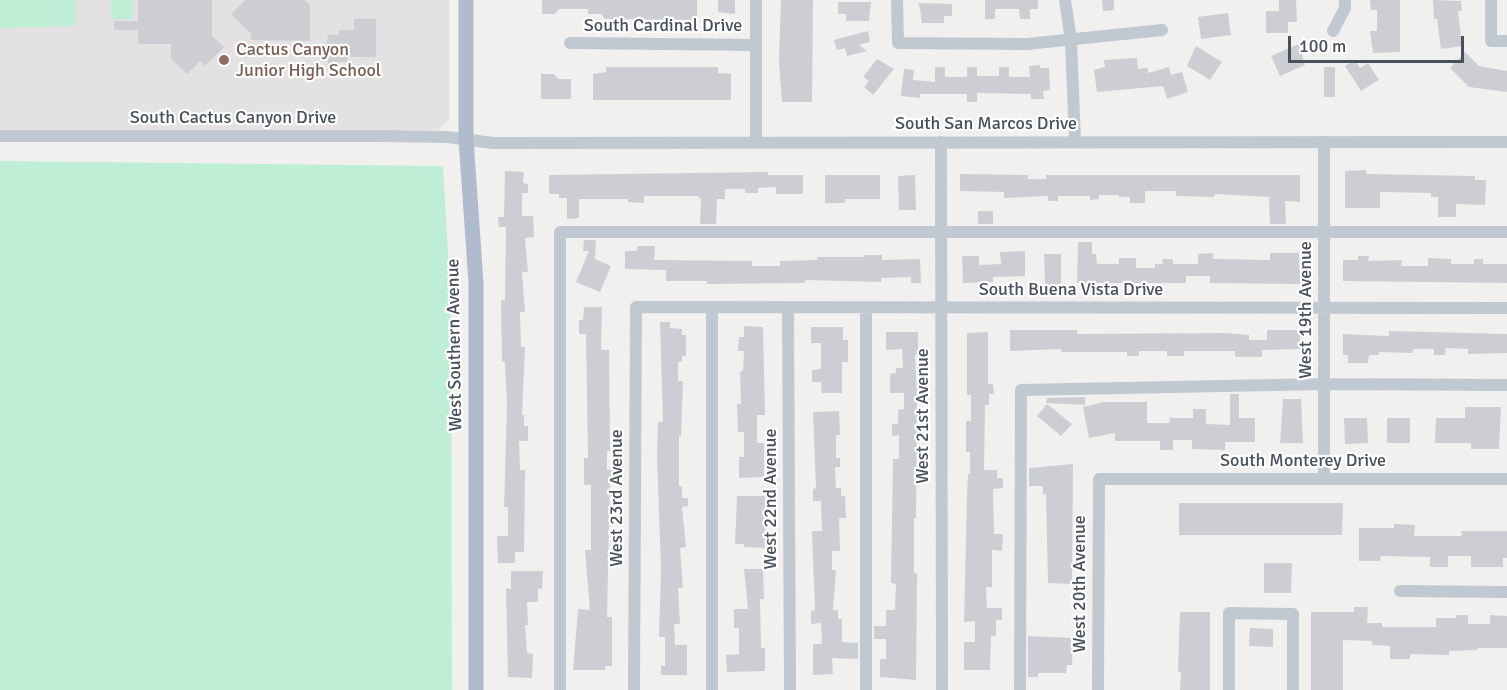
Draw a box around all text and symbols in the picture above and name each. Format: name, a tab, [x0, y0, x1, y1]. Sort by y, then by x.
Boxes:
street label: South Cardinal Drive	[584, 15, 742, 37]
scale bar	[1291, 24, 1466, 62]
text: 100 m	[1299, 35, 1346, 57]
place label: Cactus Canyon Junior High School	[236, 39, 381, 82]
marker: Cactus Canyon Junior High School	[217, 53, 231, 67]
street label: South Cactus Canyon Drive	[130, 107, 336, 129]
street label: South San Marcos Drive	[895, 113, 1077, 135]
street label: West 19th Avenue	[1295, 241, 1317, 379]
street label: West Southern Avenue	[443, 258, 467, 432]
street label: South Buena Vista Drive	[979, 279, 1163, 301]
street label: West 21st Avenue	[912, 348, 934, 484]
street label: West 23rd Avenue	[606, 429, 628, 567]
street label: West 22nd Avenue	[760, 429, 782, 569]
street label: South Monterey Drive	[1220, 450, 1386, 472]
street label: West 20th Avenue	[1069, 515, 1091, 653]

